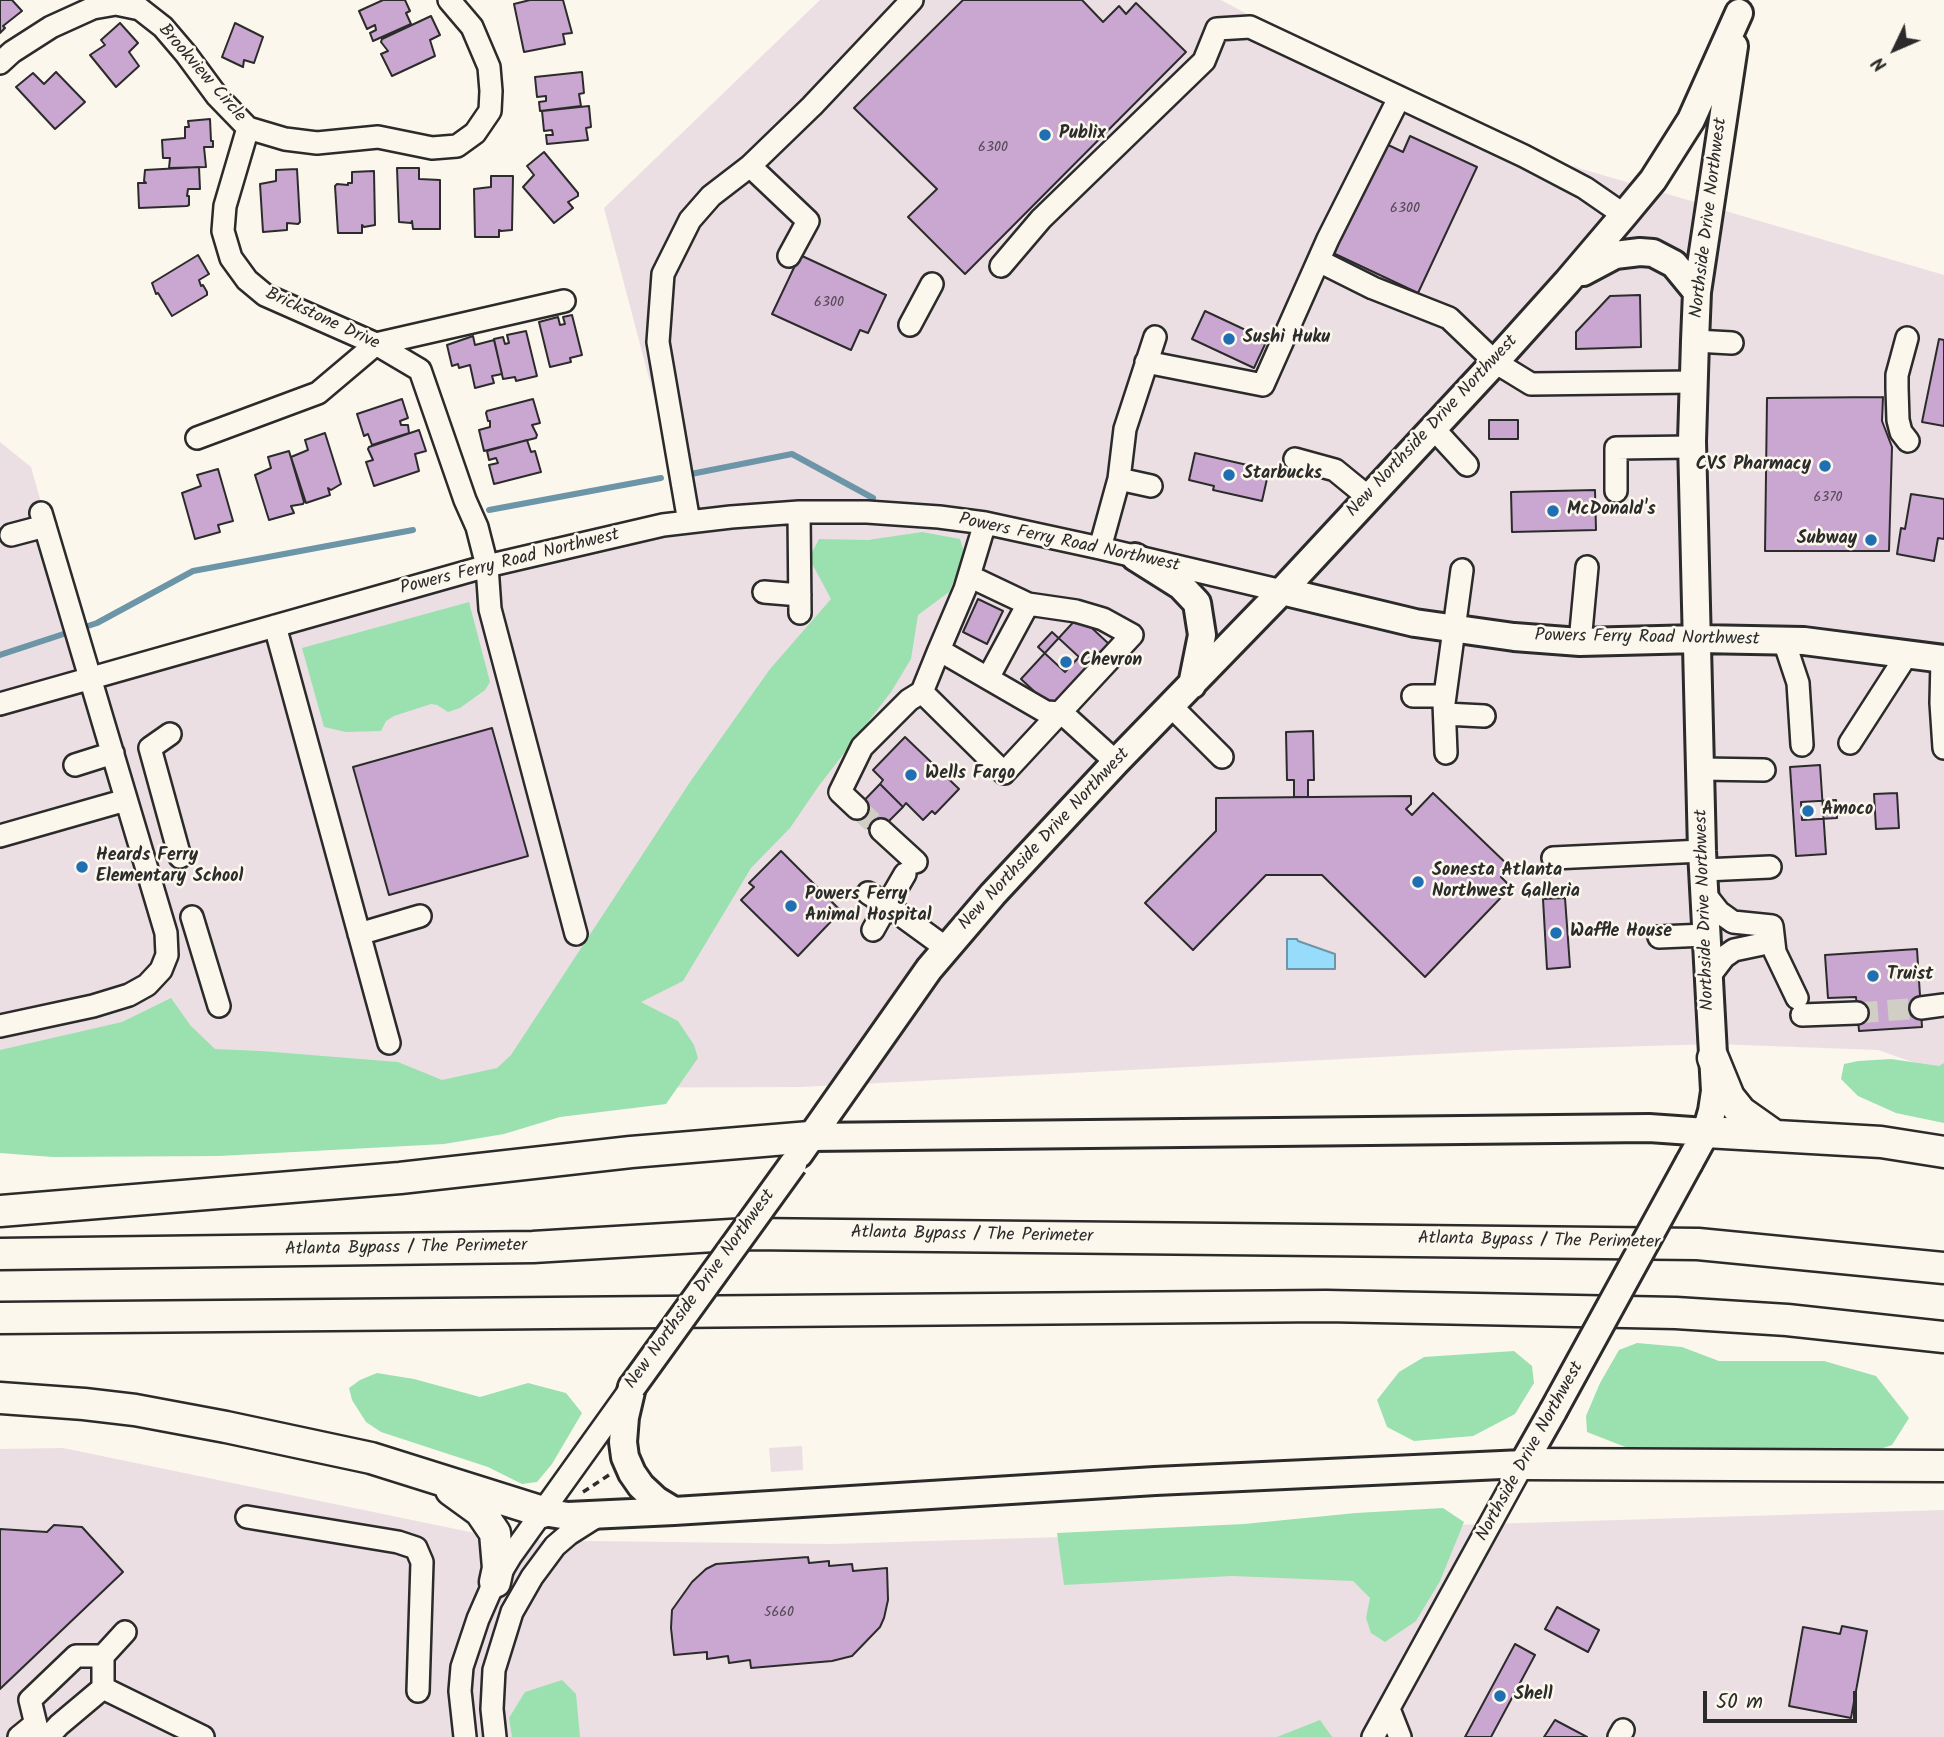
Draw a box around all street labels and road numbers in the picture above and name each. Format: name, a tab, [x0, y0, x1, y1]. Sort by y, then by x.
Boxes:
street label: Brookview Circle	[152, 20, 250, 128]
street label: Northside Drive Northwest	[1687, 117, 1733, 319]
street label: Brickstone Drive	[262, 284, 382, 356]
street label: New Northside Drive Northwest	[1343, 331, 1523, 523]
street label: Powers Ferry Road Northwest	[957, 510, 1181, 578]
street label: Powers Ferry Road Northwest	[398, 525, 622, 601]
street label: Powers Ferry Road Northwest	[1534, 626, 1760, 652]
street label: New Northside Drive Northwest	[955, 744, 1135, 936]
street label: Northside Drive Northwest	[1692, 809, 1720, 1011]
street label: New Northside Drive Northwest	[621, 1186, 781, 1394]
street label: Atlanta Bypass / The Perimeter	[851, 1223, 1093, 1249]
street label: Atlanta Bypass / The Perimeter	[1418, 1229, 1660, 1255]
street label: Atlanta Bypass / The Perimeter	[285, 1236, 527, 1262]
street label: Northside Drive Northwest	[1473, 1359, 1589, 1545]

